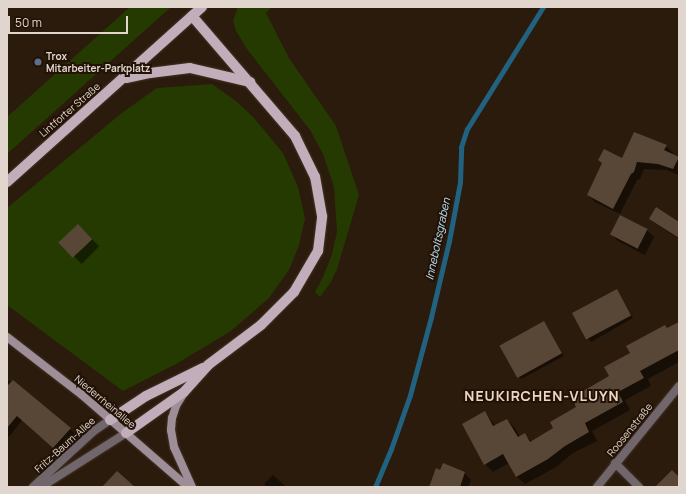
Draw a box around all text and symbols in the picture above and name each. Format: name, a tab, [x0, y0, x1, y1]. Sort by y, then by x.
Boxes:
scale bar	[10, 8, 130, 34]
text: 50 m	[15, 14, 42, 31]
place label: Trox Mitarbeiter-Parkplatz	[46, 50, 150, 74]
marker: Trox Mitarbeiter-Parkplatz	[33, 57, 43, 67]
street label: Lintforter Straße	[37, 80, 103, 140]
water label: Inneboltsgraben	[423, 197, 453, 281]
street label: Niederrheinallee	[72, 373, 138, 431]
district label: NEUKIRCHEN-VLUYN	[464, 388, 620, 404]
street label: Roosenstraße	[605, 401, 655, 459]
street label: Fritz-Baum-Allee	[32, 415, 98, 475]

